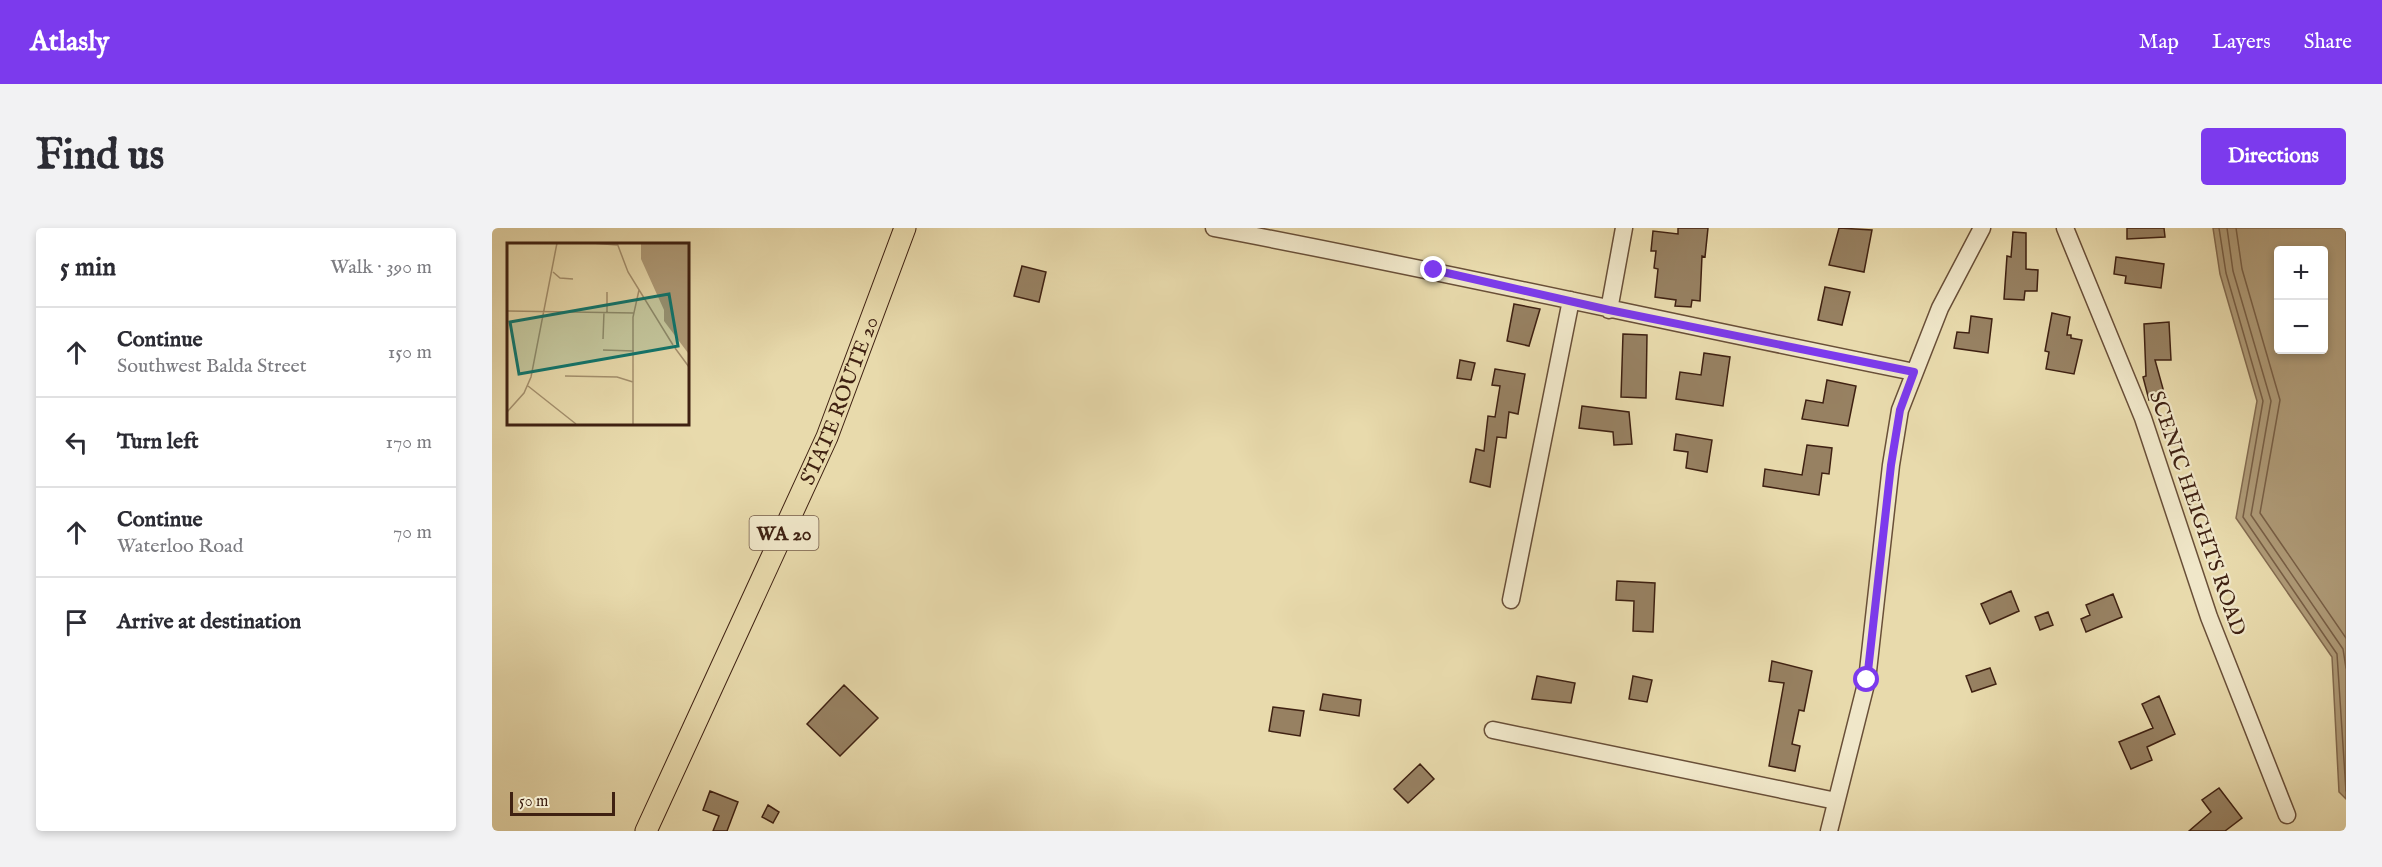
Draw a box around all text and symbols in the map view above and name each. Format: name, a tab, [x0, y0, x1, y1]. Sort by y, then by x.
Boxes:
text: Atlasly	[30, 25, 109, 60]
text: Map	[2139, 29, 2179, 56]
text: Layers	[2212, 29, 2271, 56]
text: Share	[2304, 29, 2352, 56]
button: Directions	[2201, 128, 2346, 185]
text: Find us	[36, 130, 164, 183]
inset map	[507, 243, 688, 424]
map controls	[2274, 246, 2328, 354]
button: +	[2274, 246, 2328, 300]
text: 5 min	[60, 251, 116, 284]
text: Walk · 390 m	[330, 255, 432, 280]
route end	[1420, 256, 1446, 282]
button: −	[2274, 300, 2328, 354]
street label: STATE ROUTE 20	[795, 313, 886, 490]
text: Continue	[117, 326, 203, 354]
icon: ahead	[60, 336, 93, 369]
text: 150 m	[388, 340, 432, 365]
text: Southwest Balda Street	[117, 354, 307, 379]
street label: SCENIC HEIGHTS ROAD	[2142, 388, 2251, 639]
icon: left	[60, 426, 93, 459]
text: Turn left	[117, 428, 199, 456]
text: 170 m	[386, 430, 432, 455]
text: Continue	[117, 506, 203, 534]
icon: ahead	[60, 516, 93, 549]
road number: WA 20	[750, 516, 818, 550]
text: 70 m	[393, 520, 432, 545]
text: Waterloo Road	[117, 534, 243, 559]
icon: arrive	[60, 606, 93, 639]
text: Arrive at destination	[117, 608, 301, 636]
route start	[1853, 666, 1879, 692]
scale bar	[510, 789, 615, 816]
text: 50 m	[519, 792, 548, 812]

